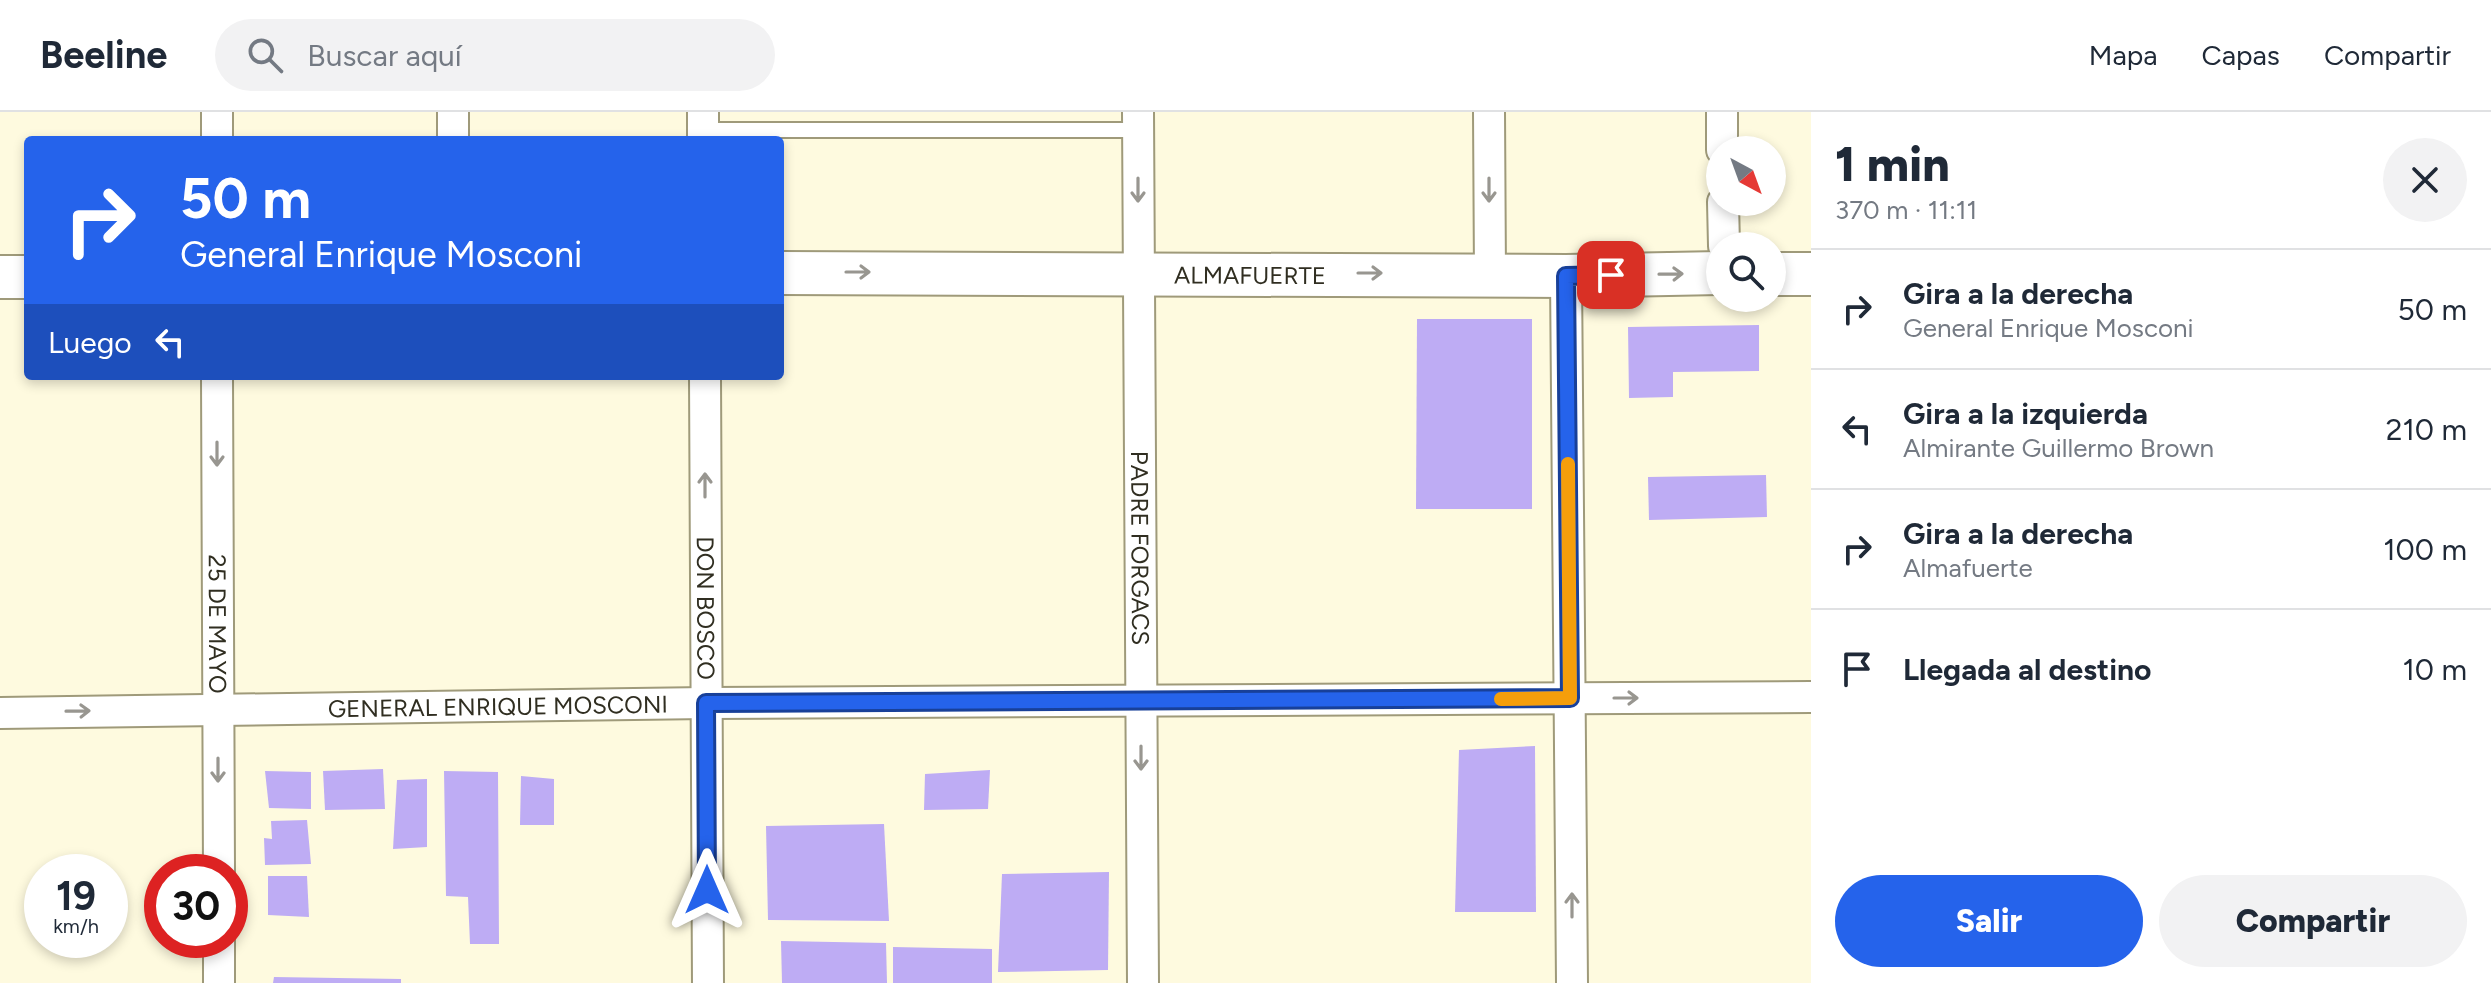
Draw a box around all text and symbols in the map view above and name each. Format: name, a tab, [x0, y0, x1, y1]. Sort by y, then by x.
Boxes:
search box	[215, 19, 775, 91]
text: Beeline	[40, 32, 167, 78]
icon: search	[243, 33, 287, 77]
text: Buscar aquí	[307, 37, 462, 74]
text: Mapa	[2089, 38, 2158, 72]
text: Capas	[2202, 38, 2280, 72]
text: Compartir	[2324, 38, 2451, 72]
text: 1 min	[1835, 135, 1950, 193]
north arrow	[1706, 136, 1786, 216]
map controls	[1706, 136, 1786, 312]
button: close	[2383, 138, 2467, 222]
text: 50 m	[180, 165, 311, 232]
icon: right	[48, 168, 152, 272]
one-way arrow	[1130, 176, 1146, 203]
one-way arrow	[1481, 176, 1497, 203]
text: 370 m · 11:11	[1835, 194, 1977, 226]
button: search	[1706, 232, 1786, 312]
text: General Enrique Mosconi	[180, 233, 582, 276]
pin	[1577, 241, 1645, 309]
icon: arrive	[1589, 253, 1633, 297]
street label: ALMAFUERTE	[1174, 260, 1326, 290]
one-way arrow	[844, 264, 871, 280]
one-way arrow	[1356, 266, 1383, 281]
one-way arrow	[1657, 266, 1684, 282]
text: Gira a la derecha	[1903, 275, 2133, 312]
icon: right	[1835, 287, 1879, 331]
text: 50 m	[2398, 291, 2467, 328]
text: General Enrique Mosconi	[1903, 312, 2194, 344]
icon: left	[148, 320, 192, 364]
text: Luego	[48, 324, 132, 361]
text: Gira a la izquierda	[1903, 395, 2148, 432]
icon: left	[1835, 407, 1879, 451]
text: 210 m	[2386, 411, 2467, 448]
text: Almirante Guillermo Brown	[1903, 432, 2214, 464]
one-way arrow	[209, 440, 225, 467]
street label: PADRE FORGACS	[1125, 451, 1156, 645]
one-way arrow	[697, 472, 713, 499]
text: Gira a la derecha	[1903, 515, 2133, 552]
icon: right	[1835, 527, 1879, 571]
text: 100 m	[2383, 531, 2467, 568]
street label: DON BOSCO	[691, 536, 721, 680]
text: Almafuerte	[1903, 552, 2033, 584]
street label: 25 DE MAYO	[203, 554, 233, 694]
icon: arrive	[1835, 647, 1879, 691]
text: Llegada al destino	[1903, 651, 2151, 688]
text: 10 m	[2402, 651, 2467, 688]
street label: GENERAL ENRIQUE MOSCONI	[328, 689, 668, 723]
one-way arrow	[1612, 690, 1639, 706]
one-way arrow	[64, 704, 91, 719]
one-way arrow	[1133, 744, 1149, 771]
one-way arrow	[210, 756, 226, 783]
position arrow	[665, 848, 749, 932]
speed limit sign: 30	[144, 854, 248, 958]
text: 19	[56, 872, 96, 920]
button: Salir	[1835, 875, 2143, 967]
button: Compartir	[2159, 875, 2467, 967]
one-way arrow	[1564, 892, 1580, 919]
text: km/h	[53, 914, 99, 938]

